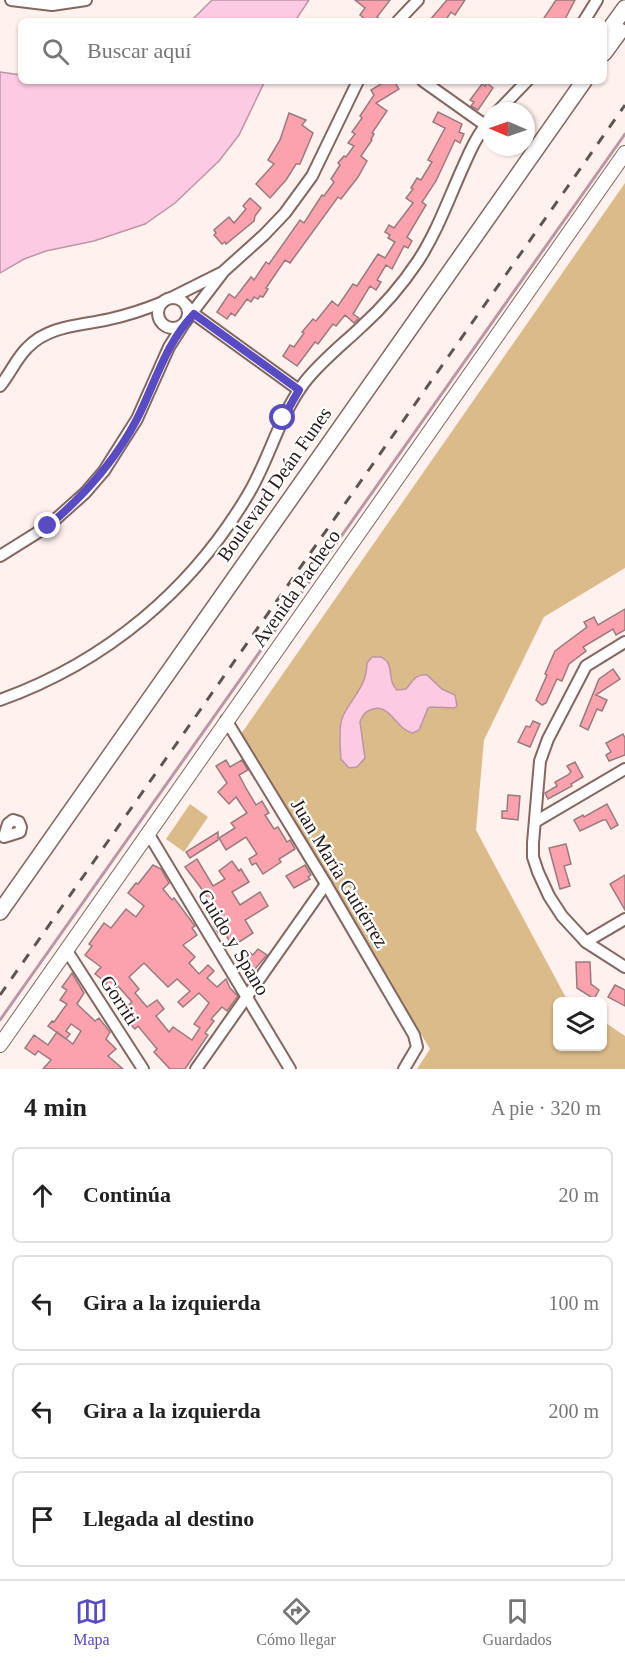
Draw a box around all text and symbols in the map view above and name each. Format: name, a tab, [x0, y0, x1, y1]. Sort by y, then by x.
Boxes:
search box	[18, 18, 607, 84]
icon: search	[39, 35, 72, 68]
text: Buscar aquí	[87, 38, 191, 63]
north arrow	[481, 102, 535, 156]
street label: Boulevard Deán Funes	[212, 402, 336, 565]
route start	[269, 404, 295, 430]
route end	[34, 512, 60, 538]
street label: Avenida Pacheco	[247, 525, 345, 651]
street label: Juan María Gutiérrez	[287, 795, 393, 952]
street label: Guido y Spano	[193, 885, 274, 1000]
street label: Gorriti	[96, 971, 144, 1029]
map controls	[553, 997, 607, 1051]
button: layers	[553, 997, 607, 1051]
text: 4 min	[24, 1093, 87, 1122]
text: A pie · 320 m	[491, 1097, 601, 1119]
icon: ahead	[26, 1179, 59, 1212]
text: Continúa	[83, 1182, 171, 1207]
text: 20 m	[558, 1184, 599, 1206]
icon: left	[26, 1287, 59, 1320]
text: Gira a la izquierda	[83, 1290, 261, 1315]
text: 100 m	[548, 1292, 599, 1314]
icon: left	[26, 1395, 59, 1428]
text: Gira a la izquierda	[83, 1398, 261, 1423]
text: 200 m	[548, 1400, 599, 1422]
icon: arrive	[26, 1503, 59, 1536]
text: Llegada al destino	[83, 1506, 254, 1531]
tab: Mapa	[73, 1595, 110, 1649]
tab: Cómo llegar	[256, 1595, 336, 1649]
tab: Guardados	[482, 1595, 552, 1649]

